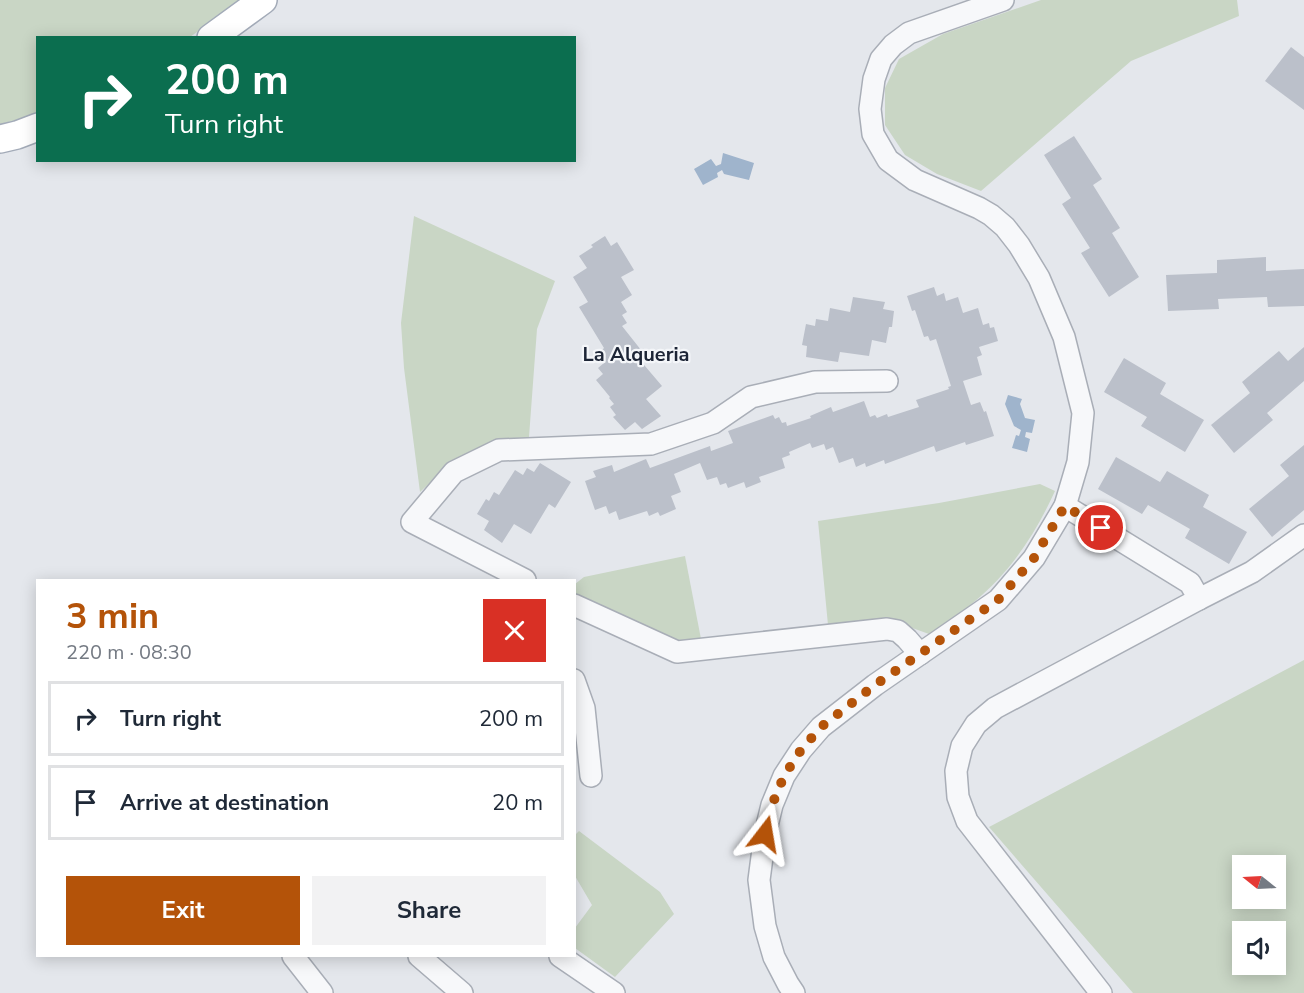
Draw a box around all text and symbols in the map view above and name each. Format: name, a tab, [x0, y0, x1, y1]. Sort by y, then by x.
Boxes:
text: 200 m	[165, 52, 289, 109]
icon: right	[66, 60, 144, 138]
text: Turn right	[165, 106, 283, 143]
district label: La Alqueria	[582, 341, 690, 368]
pin	[1075, 502, 1126, 553]
icon: arrive	[1084, 511, 1117, 544]
text: 3 min	[66, 592, 159, 641]
button: close	[483, 599, 546, 662]
text: 220 m · 08:30	[66, 639, 192, 666]
icon: right	[69, 702, 102, 735]
text: Turn right	[120, 704, 221, 734]
text: 200 m	[479, 704, 543, 734]
icon: arrive	[69, 786, 102, 819]
text: Arrive at destination	[120, 788, 329, 818]
text: 20 m	[492, 788, 543, 818]
position arrow	[733, 802, 797, 866]
north arrow	[1232, 855, 1286, 909]
map controls	[1232, 855, 1286, 975]
button: Exit	[66, 876, 300, 945]
button: Share	[312, 876, 546, 945]
button: sound	[1232, 921, 1286, 975]

